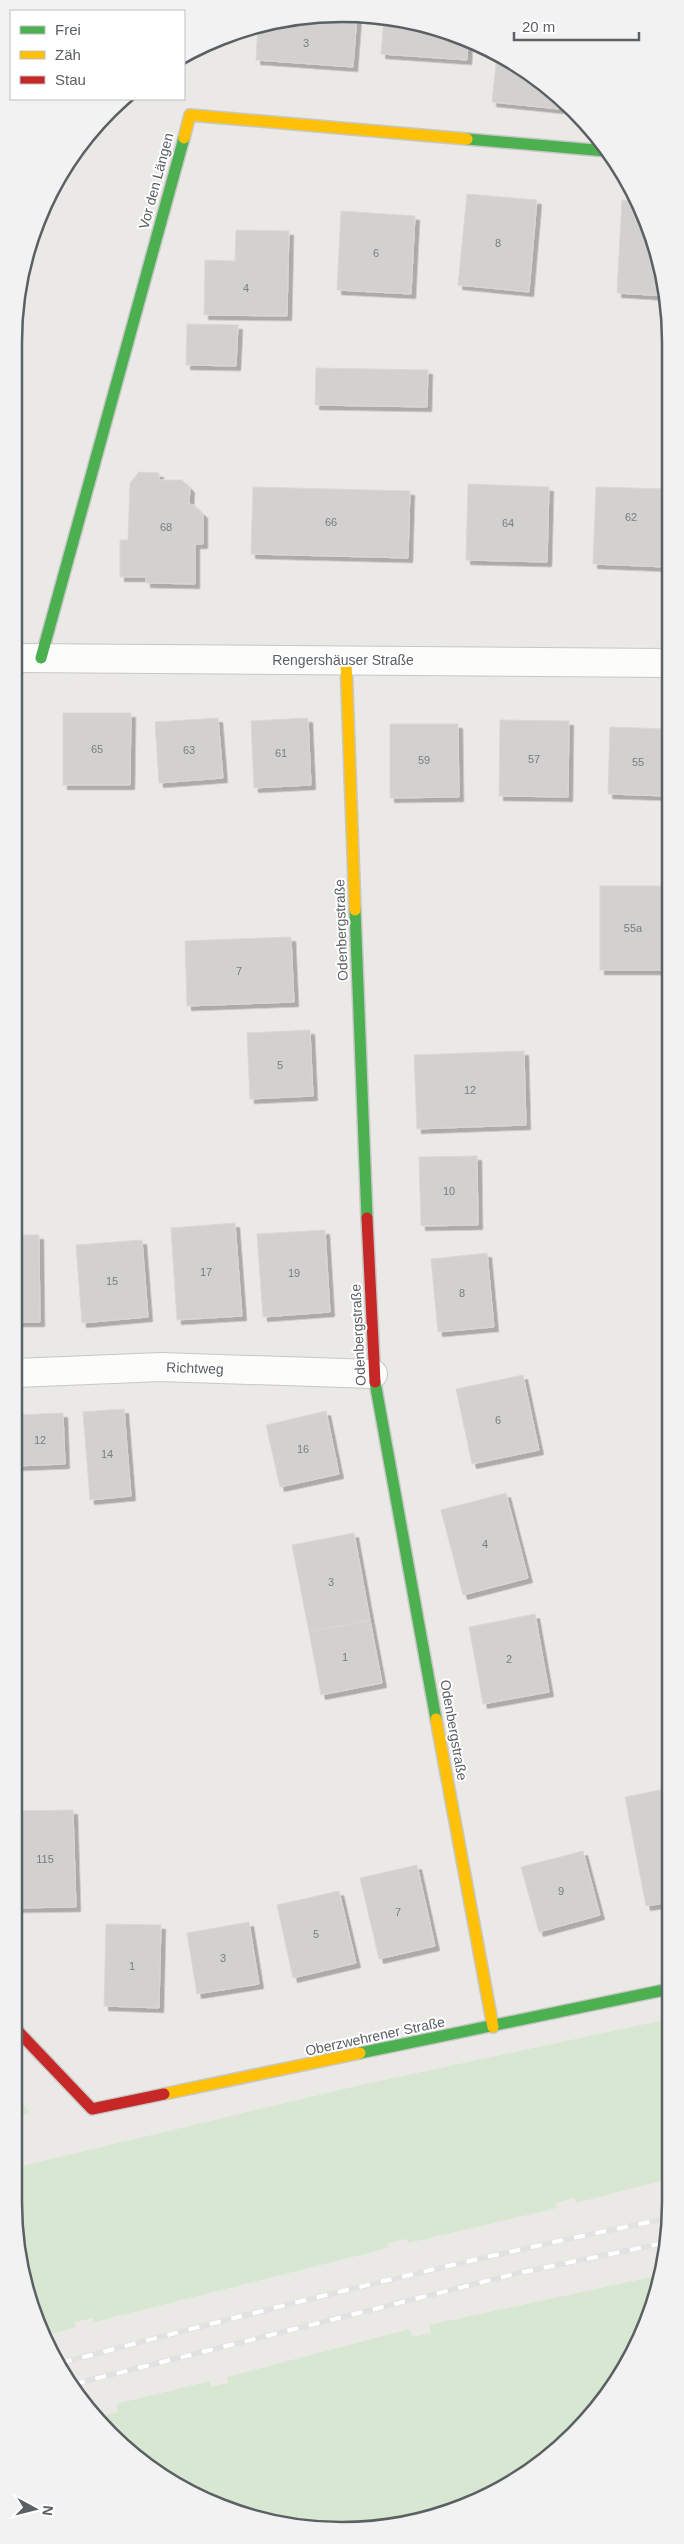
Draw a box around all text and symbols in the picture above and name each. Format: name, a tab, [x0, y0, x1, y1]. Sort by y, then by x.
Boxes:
legend	[10, 10, 185, 100]
scale bar	[514, 10, 639, 42]
text: 20 m	[522, 18, 555, 35]
text: Frei	[55, 21, 81, 38]
house number: 3	[303, 37, 309, 49]
text: Zäh	[55, 46, 81, 63]
text: Stau	[55, 71, 86, 88]
street label: Vor den Längen	[135, 131, 177, 231]
house number: 8	[495, 237, 501, 249]
house number: 6	[373, 247, 379, 259]
house number: 4	[243, 282, 249, 294]
house number: 62	[625, 511, 637, 523]
house number: 66	[325, 516, 337, 528]
house number: 64	[502, 517, 514, 529]
house number: 68	[160, 521, 172, 533]
street label: Rengershäuser Straße	[272, 652, 414, 668]
house number: 65	[91, 743, 103, 755]
house number: 63	[183, 744, 195, 756]
house number: 61	[275, 747, 287, 759]
house number: 57	[528, 753, 540, 765]
house number: 59	[418, 754, 430, 766]
house number: 55	[632, 756, 644, 768]
street label: Odenbergstraße	[331, 879, 351, 981]
house number: 55a	[624, 922, 643, 934]
house number: 7	[236, 965, 242, 977]
house number: 5	[277, 1059, 283, 1071]
house number: 12	[464, 1084, 476, 1096]
house number: 10	[443, 1185, 455, 1197]
house number: 17	[200, 1266, 212, 1278]
house number: 19	[288, 1267, 300, 1279]
house number: 15	[106, 1275, 118, 1287]
street label: Odenbergstraße	[347, 1283, 369, 1386]
house number: 8	[459, 1287, 465, 1299]
street label: Richtweg	[166, 1359, 224, 1377]
house number: 6	[495, 1414, 501, 1426]
house number: 12	[34, 1434, 46, 1446]
house number: 16	[297, 1443, 309, 1455]
house number: 14	[101, 1448, 113, 1460]
house number: 4	[482, 1538, 488, 1550]
house number: 3	[328, 1576, 334, 1588]
house number: 1	[342, 1651, 348, 1663]
house number: 2	[506, 1653, 512, 1665]
street label: Odenbergstraße	[437, 1678, 471, 1782]
house number: 115	[36, 1853, 54, 1865]
house number: 9	[558, 1885, 564, 1897]
house number: 7	[395, 1906, 401, 1918]
house number: 5	[313, 1928, 319, 1940]
house number: 3	[220, 1952, 226, 1964]
house number: 1	[129, 1960, 135, 1972]
street label: Oberzwehrener Straße	[304, 2013, 447, 2059]
north arrow	[10, 2484, 60, 2534]
text: N	[39, 2505, 56, 2517]

